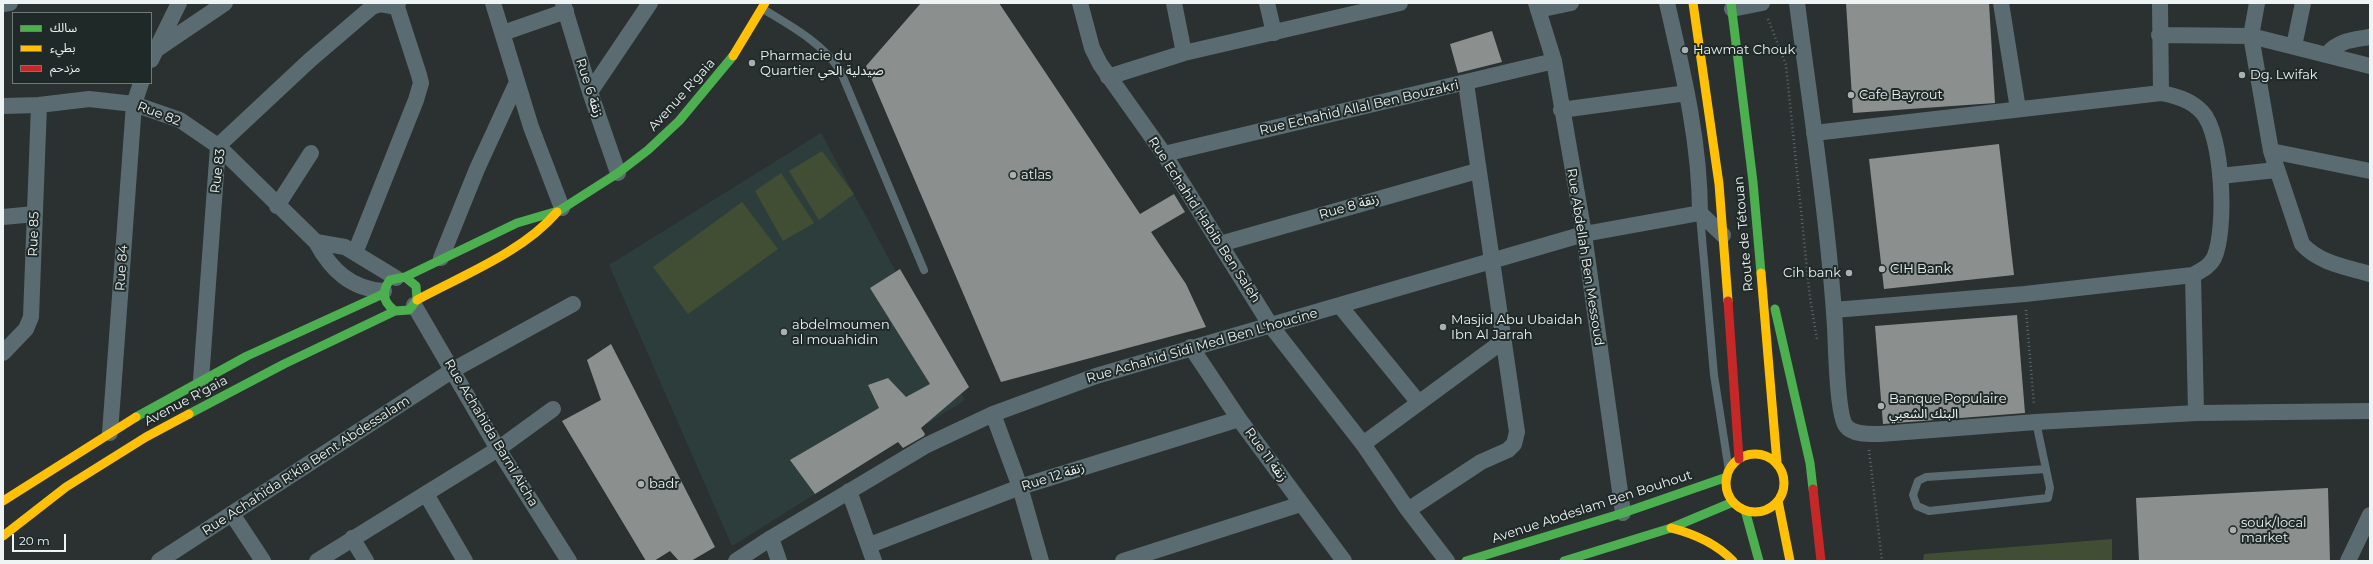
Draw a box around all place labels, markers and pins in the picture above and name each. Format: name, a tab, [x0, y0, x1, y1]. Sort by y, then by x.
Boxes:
place label: Hawmat Chouk	[1693, 42, 1795, 58]
marker: Hawmat Chouk	[1680, 45, 1690, 55]
place label: Pharmacie du Quartier صيدلية الحي	[760, 48, 884, 79]
marker: Pharmacie du Quartier صيدلية الحي	[747, 58, 757, 68]
place label: Dg. Lwifak	[2250, 67, 2318, 83]
marker: Dg. Lwifak	[2237, 70, 2247, 80]
place label: Cafe Bayrout	[1859, 87, 1943, 103]
marker: Cafe Bayrout	[1846, 90, 1856, 100]
place label: atlas	[1021, 167, 1051, 183]
marker: atlas	[1008, 170, 1018, 180]
place label: CIH Bank	[1890, 261, 1951, 277]
marker: CIH Bank	[1877, 264, 1887, 274]
place label: Cih bank	[1783, 265, 1841, 281]
marker: Cih bank	[1844, 268, 1854, 278]
place label: Masjid Abu Ubaidah Ibn Al Jarrah	[1451, 312, 1582, 343]
place label: abdelmoumen al mouahidin	[792, 317, 890, 348]
marker: Masjid Abu Ubaidah Ibn Al Jarrah	[1438, 322, 1448, 332]
marker: abdelmoumen al mouahidin	[779, 327, 789, 337]
place label: Banque Populaire البنك الشعبي	[1889, 391, 2006, 422]
marker: Banque Populaire البنك الشعبي	[1876, 401, 1886, 411]
place label: badr	[649, 476, 679, 492]
marker: badr	[636, 479, 646, 489]
place label: souk/local market	[2241, 515, 2307, 546]
marker: souk/local market	[2228, 525, 2238, 535]

